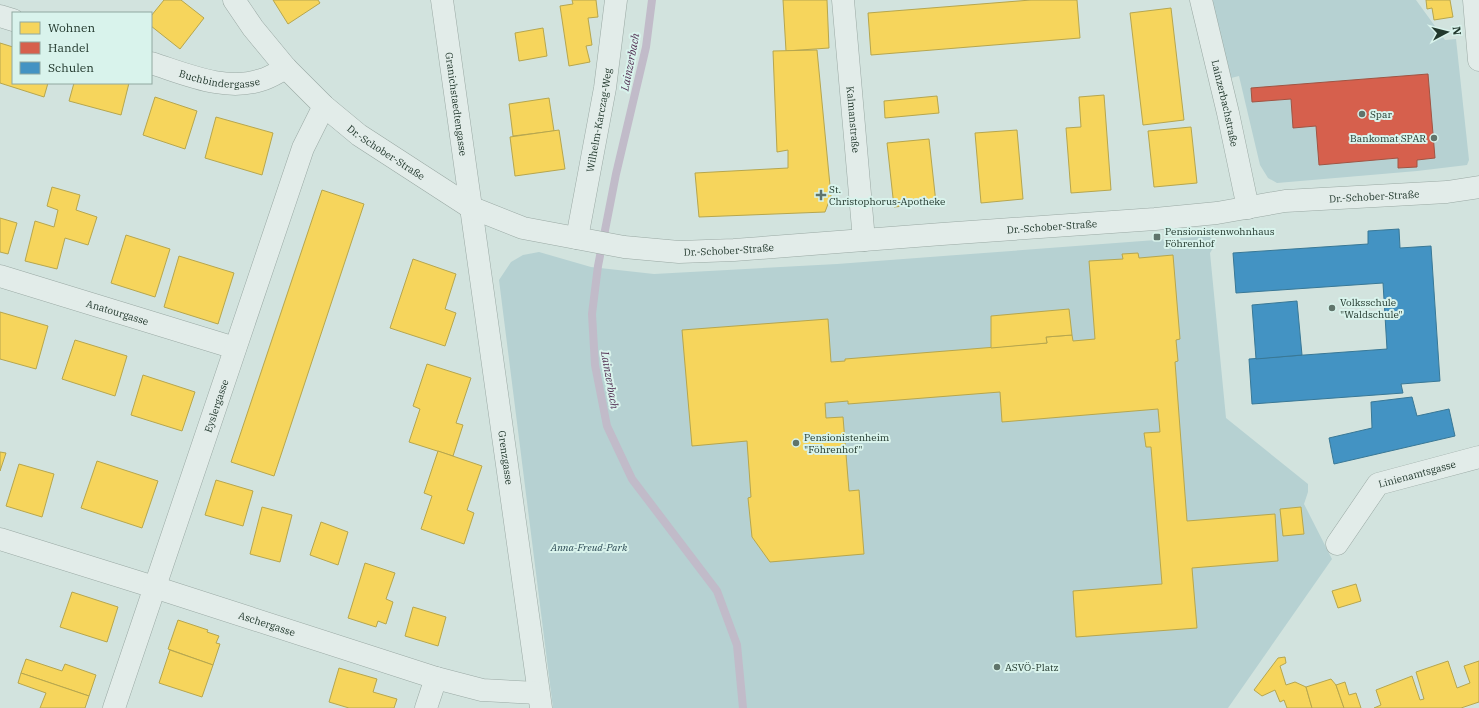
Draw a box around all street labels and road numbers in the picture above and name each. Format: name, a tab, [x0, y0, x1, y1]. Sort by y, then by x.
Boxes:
street label: Granichstaedtengasse	[442, 51, 470, 157]
street label: Lainzerbachstraße	[1209, 59, 1241, 148]
street label: Buchbindergasse	[177, 67, 261, 91]
street label: Wilhelm-Karczag-Weg	[583, 67, 615, 173]
street label: Kalmanstraße	[844, 86, 862, 153]
street label: Dr.-Schober-Straße	[344, 122, 427, 183]
street label: Dr.-Schober-Straße	[1329, 188, 1420, 206]
street label: Dr.-Schober-Straße	[1006, 217, 1098, 236]
street label: Dr.-Schober-Straße	[683, 241, 774, 259]
street label: Anatourgasse	[85, 297, 150, 328]
street label: Eyslergasse	[201, 378, 231, 434]
street label: Grenzgasse	[495, 430, 516, 486]
street label: Linienamtsgasse	[1377, 457, 1457, 491]
street label: Aschergasse	[237, 609, 297, 639]

